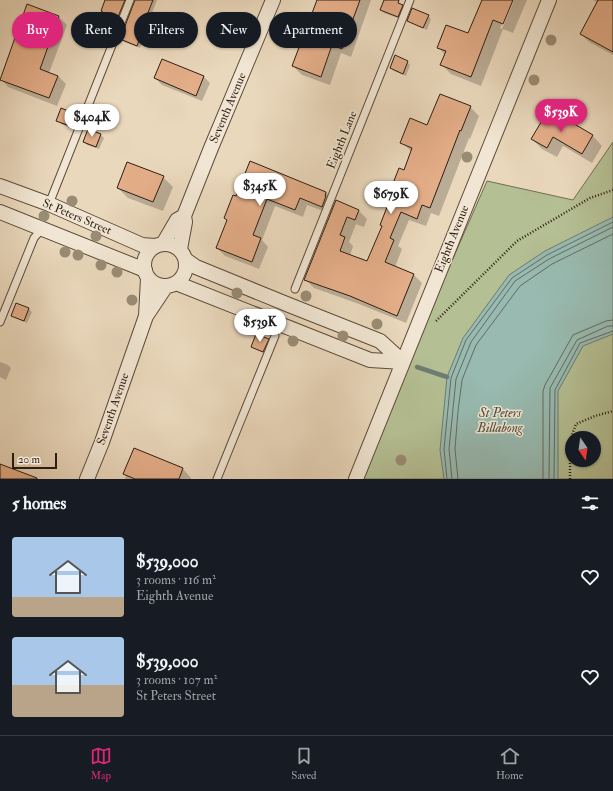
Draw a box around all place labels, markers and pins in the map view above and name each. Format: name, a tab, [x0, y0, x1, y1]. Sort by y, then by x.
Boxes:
pin: $539K	[533, 99, 589, 133]
pin: $404K	[64, 104, 120, 138]
pin: $345K	[232, 173, 288, 207]
pin: $679K	[363, 181, 419, 215]
pin: $539K	[232, 309, 288, 343]

